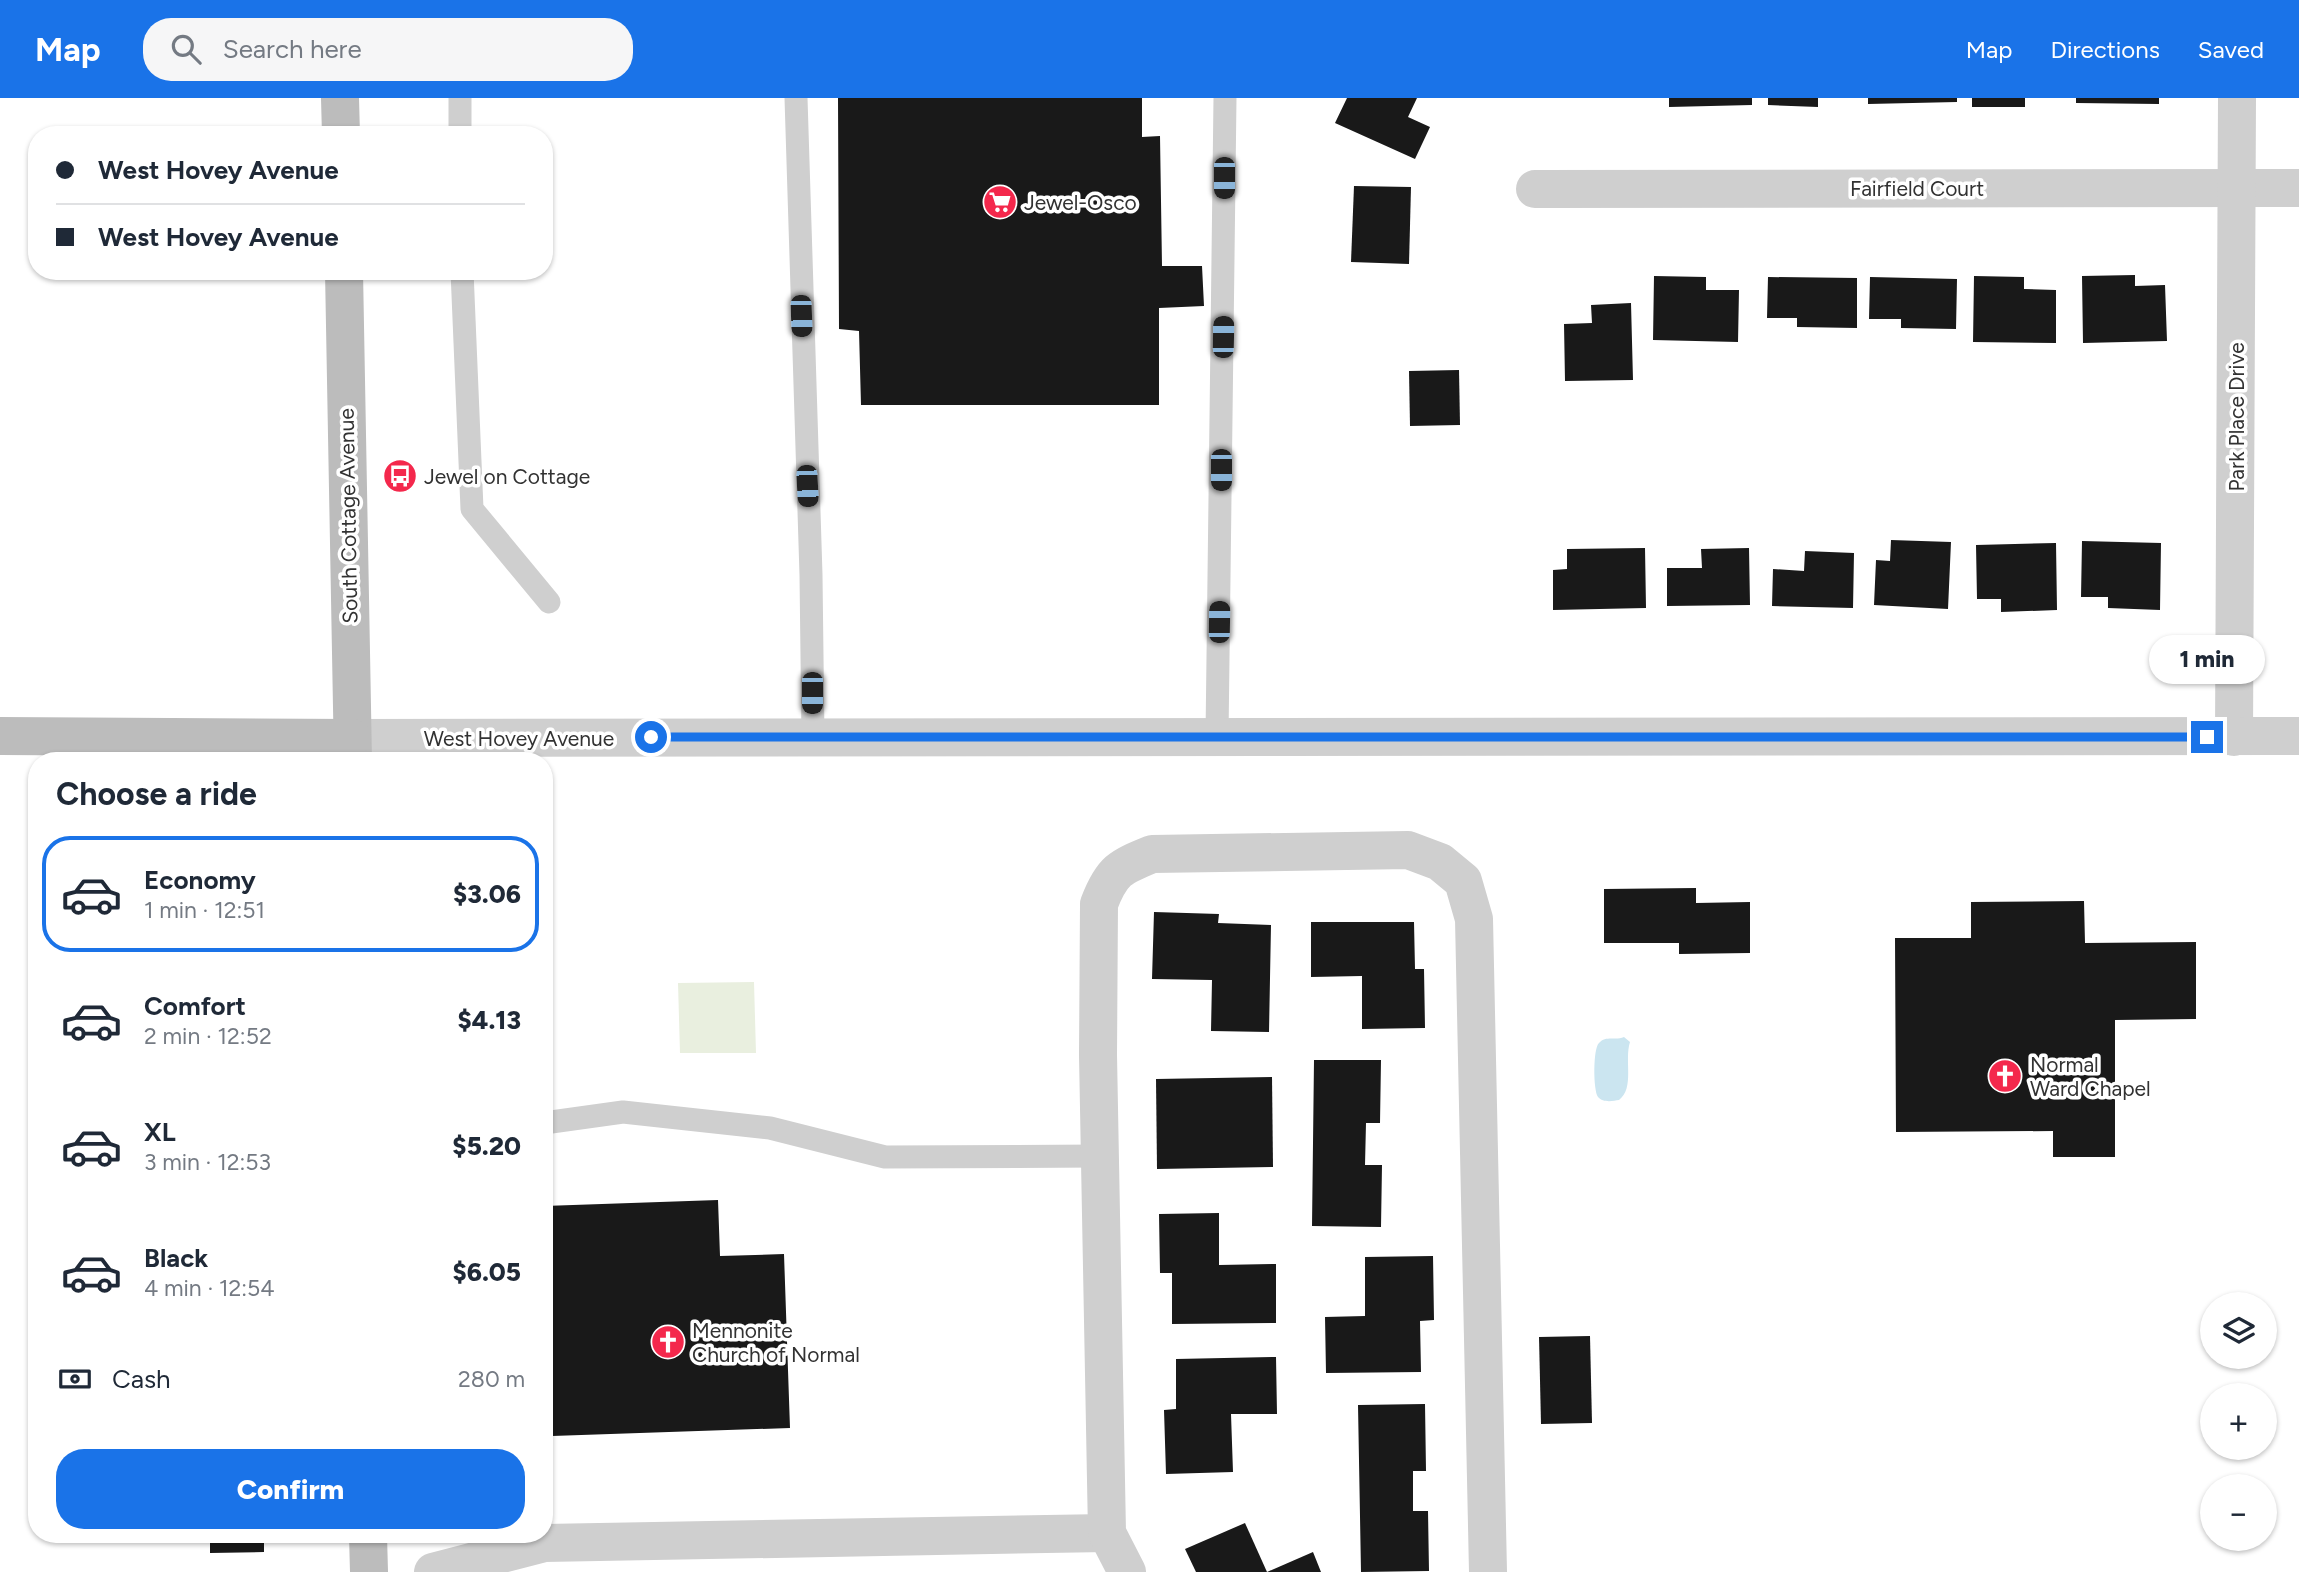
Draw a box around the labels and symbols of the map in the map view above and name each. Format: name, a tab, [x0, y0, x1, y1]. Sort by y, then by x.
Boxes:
car	[1214, 157, 1235, 199]
street label: Fairfield Court	[1850, 176, 1984, 201]
supermarket icon: Jewel-Osco	[981, 183, 1019, 221]
place label: Jewel-Osco	[1024, 190, 1137, 215]
car	[790, 295, 813, 337]
car	[1213, 316, 1234, 358]
street label: Park Place Drive	[2224, 342, 2249, 492]
street label: South Cottage Avenue	[334, 408, 362, 624]
car	[1211, 449, 1232, 491]
bus stop icon: Jewel on Cottage	[381, 457, 419, 495]
place label: Jewel on Cottage	[424, 464, 590, 489]
car	[796, 464, 819, 508]
car	[1209, 601, 1230, 643]
callout: 1 min	[2149, 636, 2265, 684]
car	[802, 672, 823, 714]
route start	[635, 721, 667, 753]
route end	[2191, 721, 2223, 753]
street label: West Hovey Avenue	[424, 726, 614, 751]
place label: Normal Ward Chapel	[2030, 1052, 2151, 1101]
church icon: Normal Ward Chapel	[1986, 1057, 2024, 1095]
place label: Mennonite Church of Normal	[692, 1318, 860, 1367]
church icon: Mennonite Church of Normal	[649, 1323, 687, 1361]

